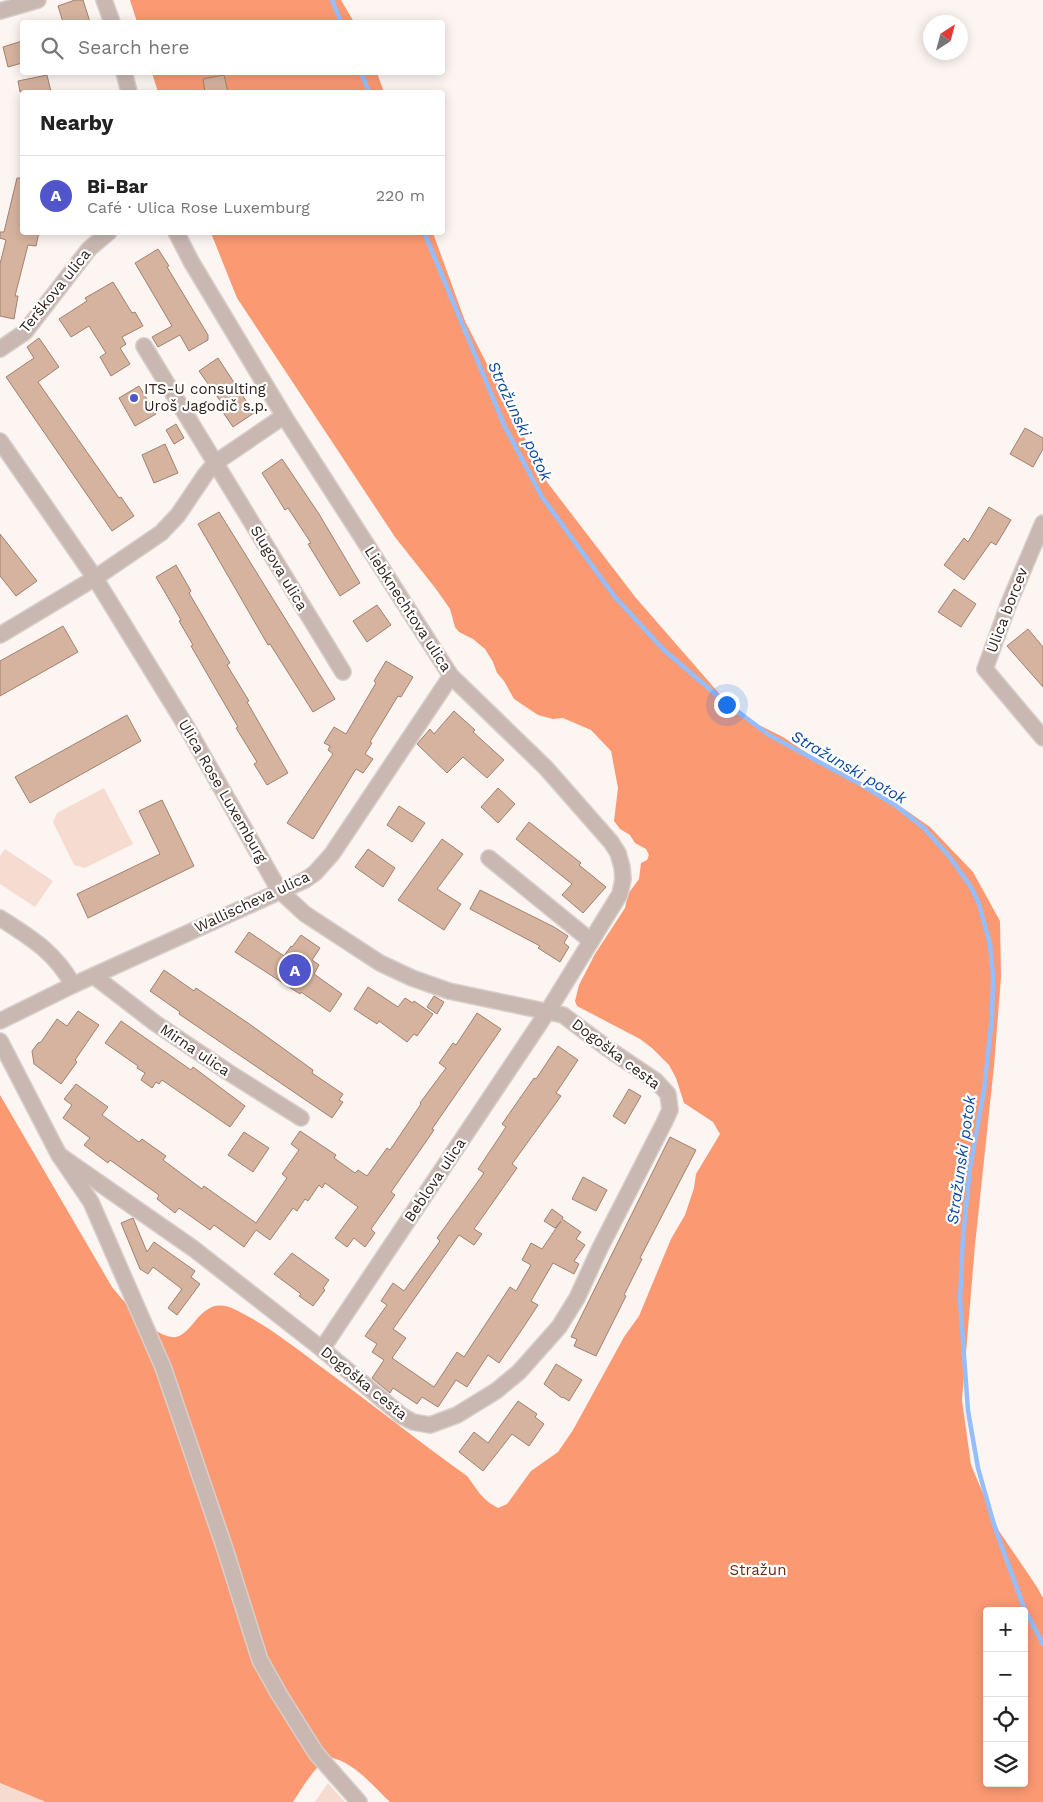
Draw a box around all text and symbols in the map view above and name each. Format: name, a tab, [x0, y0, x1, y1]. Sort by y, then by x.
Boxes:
north arrow	[923, 15, 968, 60]
search box	[20, 20, 445, 75]
icon: search	[38, 34, 66, 62]
text: Search here	[78, 36, 189, 59]
text: Nearby	[40, 110, 113, 135]
text: Bi-Bar	[87, 175, 148, 198]
text: A	[51, 186, 61, 205]
text: 220 m	[376, 186, 425, 205]
text: Café · Ulica Rose Luxemburg	[87, 198, 310, 217]
street label: Terškova ulica	[16, 245, 95, 337]
water label: Stražunski potok	[484, 358, 557, 485]
place label: ITS-U consulting Uroš Jagodič s.p.	[144, 380, 268, 415]
marker: ITS-U consulting Uroš Jagodič s.p.	[128, 392, 140, 404]
street label: Slugova ulica	[247, 522, 312, 614]
street label: Liebknechtova ulica	[361, 543, 456, 676]
street label: Ulica borcev	[983, 565, 1032, 655]
your location	[714, 692, 740, 718]
street label: Ulica Rose Luxemburg	[175, 716, 271, 866]
water label: Stražunski potok	[788, 726, 911, 808]
street label: Wallischeva ulica	[192, 867, 313, 937]
pin: A	[279, 951, 311, 989]
street label: Dogoška cesta	[568, 1015, 664, 1093]
street label: Mirna ulica	[157, 1020, 234, 1080]
water label: Stražunski potok	[943, 1093, 980, 1226]
street label: Beblova ulica	[400, 1134, 470, 1225]
street label: Dogoška cesta	[317, 1343, 411, 1424]
park label: Stražun	[730, 1561, 786, 1579]
map controls	[983, 1607, 1028, 1787]
button: +	[983, 1607, 1028, 1652]
button: −	[983, 1652, 1028, 1697]
button: locate	[983, 1697, 1028, 1742]
button: layers	[983, 1742, 1028, 1787]

